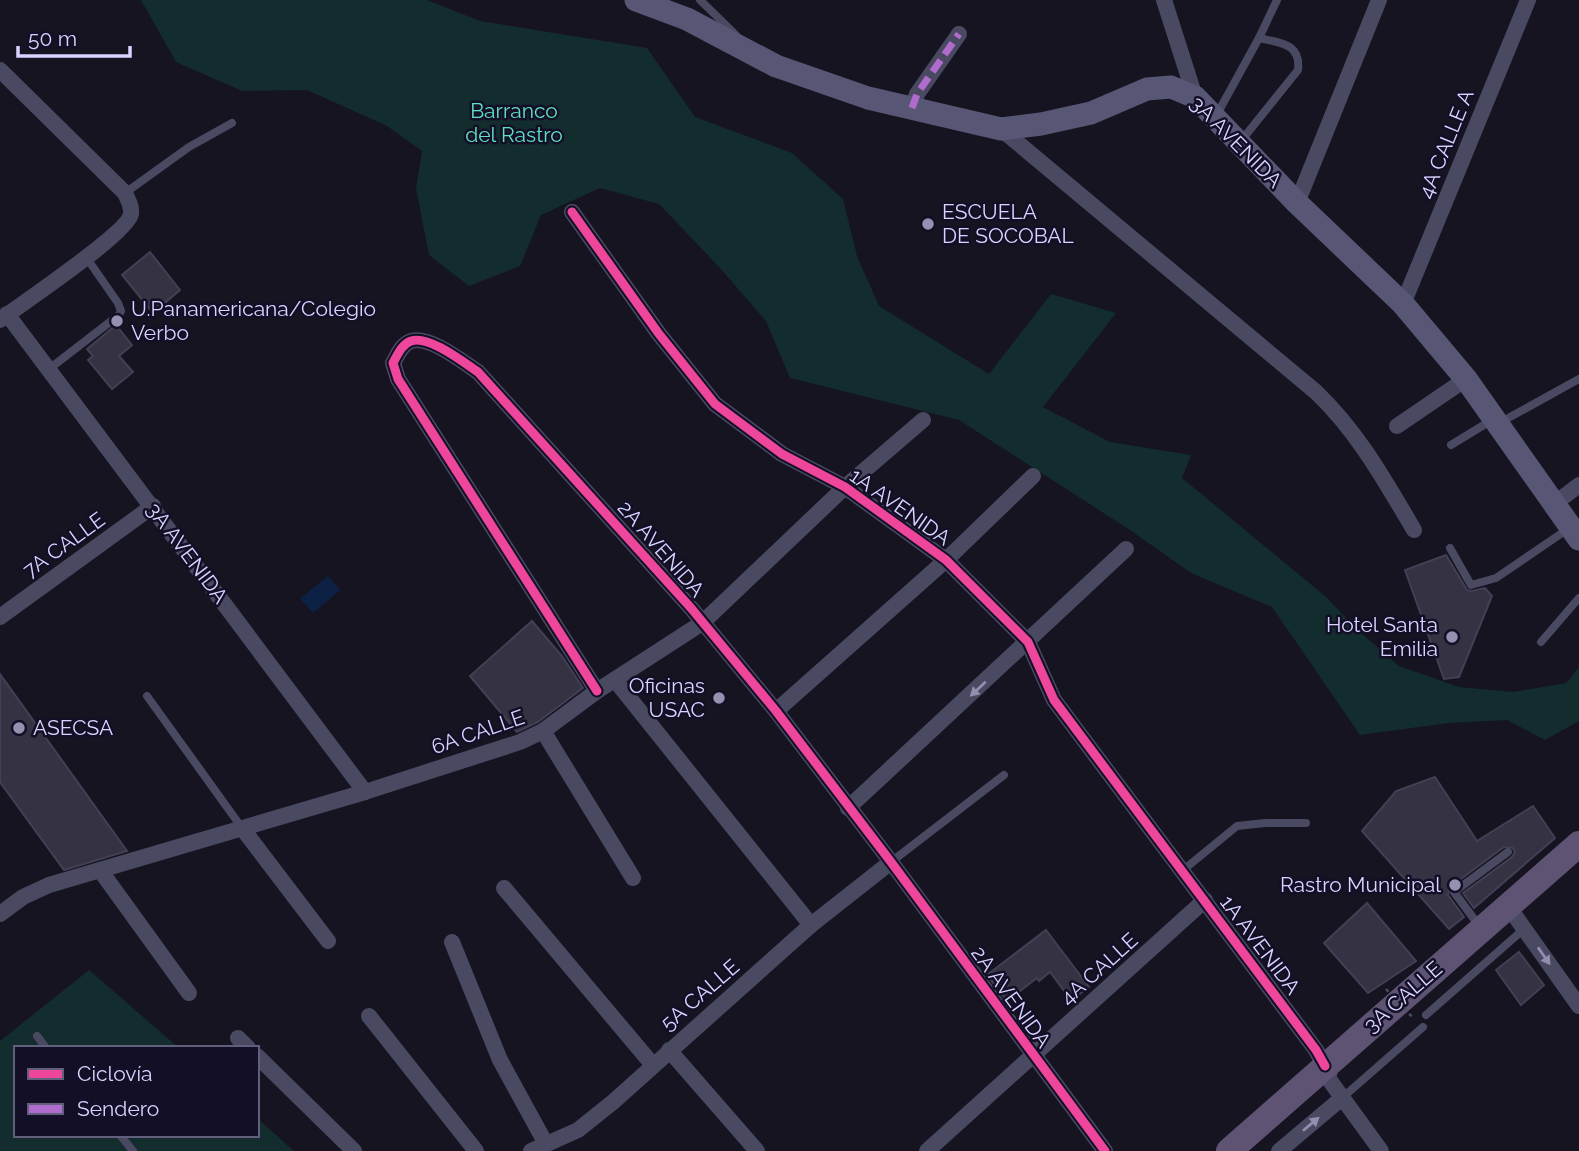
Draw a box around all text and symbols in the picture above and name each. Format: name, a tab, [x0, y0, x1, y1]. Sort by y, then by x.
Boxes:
scale bar	[18, 14, 130, 58]
text: 50 m	[28, 26, 77, 51]
street label: 4A CALLE A	[1412, 86, 1479, 202]
street label: 3A AVENIDA	[1185, 91, 1287, 193]
park label: Barranco del Rastro	[465, 98, 563, 147]
place label: ESCUELA DE SOCOBAL	[942, 199, 1074, 248]
marker: ESCUELA DE SOCOBAL	[920, 216, 936, 232]
place label: U.Panamericana/Colegio Verbo	[131, 296, 376, 345]
marker: U.Panamericana/Colegio Verbo	[109, 313, 125, 329]
street label: 1A AVENIDA	[845, 463, 956, 550]
street label: 2A AVENIDA	[613, 495, 710, 602]
street label: 3A AVENIDA	[141, 497, 233, 608]
street label: 7A CALLE	[18, 507, 109, 583]
place label: Hotel Santa Emilia	[1326, 612, 1438, 661]
marker: Hotel Santa Emilia	[1444, 629, 1460, 645]
place label: Oficinas USAC	[629, 673, 705, 722]
one-way arrow	[970, 680, 987, 696]
marker: Oficinas USAC	[711, 690, 727, 706]
street label: 6A CALLE	[428, 704, 528, 759]
place label: ASECSA	[33, 715, 113, 740]
marker: ASECSA	[11, 720, 27, 736]
place label: Rastro Municipal	[1280, 872, 1441, 897]
marker: Rastro Municipal	[1447, 877, 1463, 893]
street label: 1A AVENIDA	[1215, 890, 1306, 999]
street label: 4A CALLE	[1055, 927, 1143, 1010]
street label: 2A AVENIDA	[966, 941, 1057, 1052]
one-way arrow	[1537, 947, 1551, 965]
street label: 5A CALLE	[655, 954, 744, 1036]
street label: 3A CALLE	[1358, 956, 1447, 1037]
legend	[14, 1046, 259, 1137]
text: Ciclovía	[77, 1061, 153, 1086]
text: Sendero	[77, 1096, 159, 1121]
one-way arrow	[1302, 1117, 1319, 1132]

